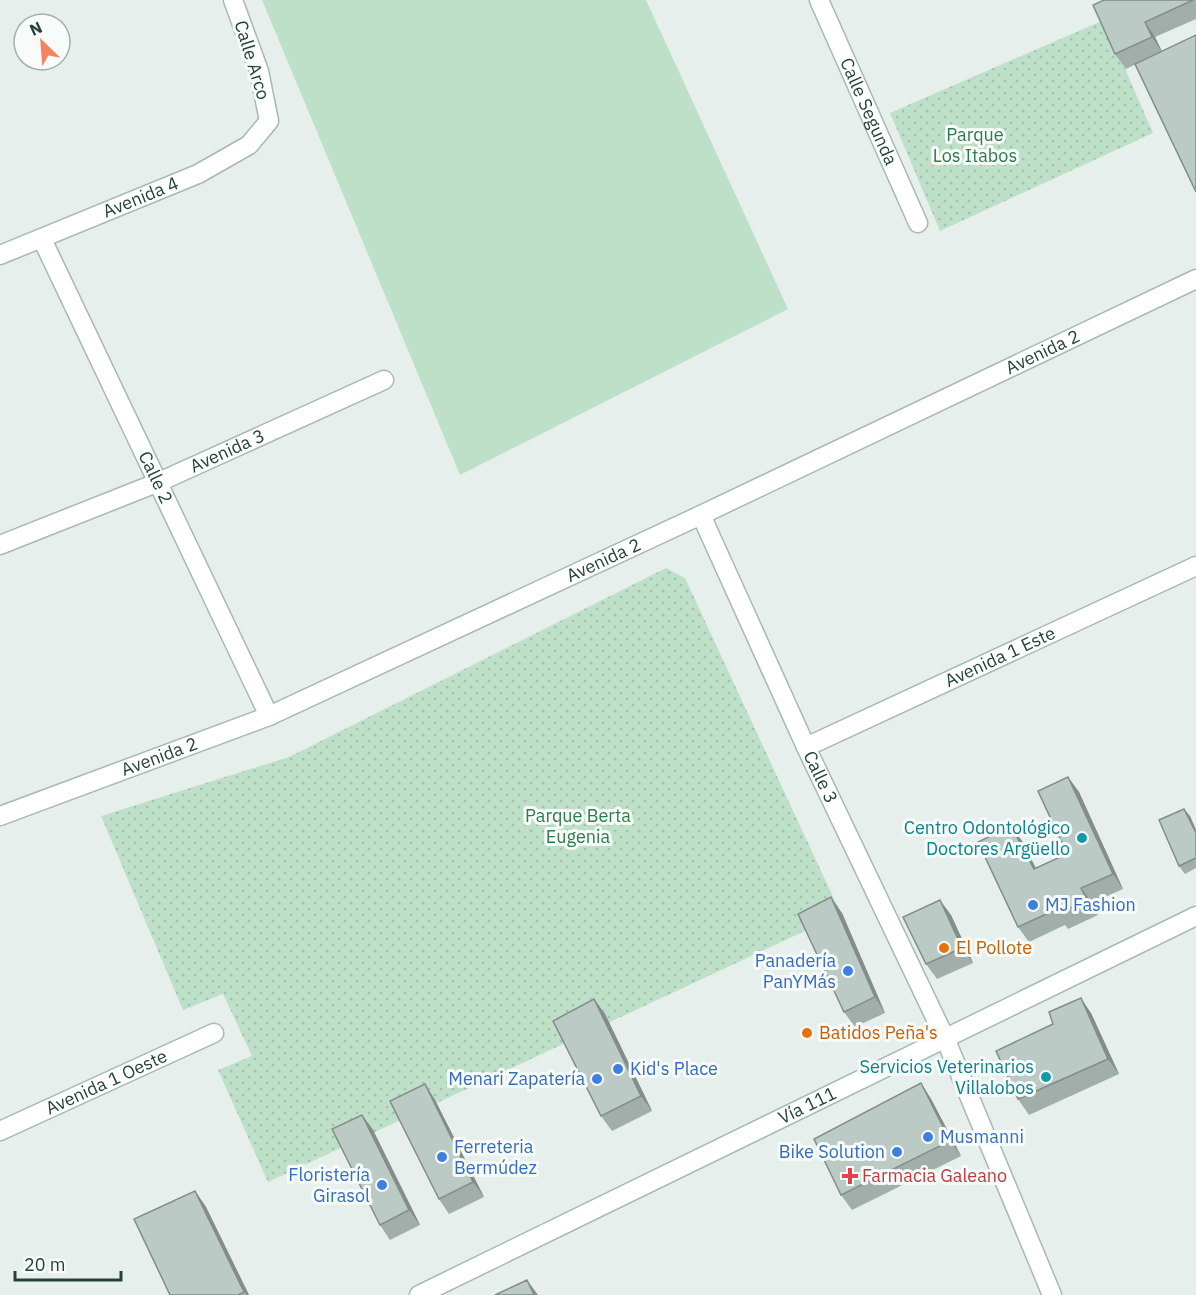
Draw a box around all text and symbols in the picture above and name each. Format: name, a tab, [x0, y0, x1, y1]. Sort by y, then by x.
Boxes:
north arrow	[12, 12, 72, 72]
text: N	[26, 17, 45, 40]
street label: Calle Arco	[230, 17, 275, 102]
street label: Calle Segunda	[835, 54, 903, 169]
park label: Parque Los Itabos	[933, 123, 1017, 167]
street label: Avenida 4	[99, 171, 182, 223]
street label: Avenida 2	[1002, 324, 1083, 379]
street label: Avenida 3	[186, 424, 268, 478]
street label: Calle 2	[134, 447, 178, 507]
street label: Avenida 2	[562, 533, 644, 587]
street label: Avenida 1 Este	[941, 621, 1059, 692]
street label: Avenida 2	[118, 732, 201, 781]
street label: Calle 3	[798, 747, 843, 807]
park label: Parque Berta Eugenia	[525, 804, 631, 848]
place label: Centro Odontológico Doctores Argüello	[904, 816, 1070, 860]
marker: Centro Odontológico Doctores Argüello	[1075, 831, 1089, 845]
place label: MJ Fashion	[1045, 893, 1136, 916]
marker: MJ Fashion	[1026, 898, 1040, 912]
place label: El Pollote	[956, 936, 1032, 959]
marker: El Pollote	[937, 941, 951, 955]
place label: Panadería PanYMás	[755, 949, 836, 993]
marker: Panadería PanYMás	[841, 964, 855, 978]
place label: Batidos Peña's	[819, 1021, 938, 1044]
marker: Batidos Peña's	[800, 1026, 814, 1040]
street label: Avenida 1 Oeste	[42, 1044, 171, 1120]
place label: Servicios Veterinarios Villalobos	[860, 1055, 1034, 1099]
place label: Kid's Place	[630, 1057, 718, 1080]
marker: Kid's Place	[611, 1062, 625, 1076]
place label: Menari Zapatería	[448, 1067, 585, 1090]
marker: Servicios Veterinarios Villalobos	[1039, 1070, 1053, 1084]
marker: Menari Zapatería	[590, 1072, 604, 1086]
street label: Vía 111	[774, 1081, 840, 1129]
place label: Musmanni	[940, 1125, 1024, 1148]
marker: Musmanni	[921, 1130, 935, 1144]
place label: Ferreteria Bermúdez	[454, 1135, 537, 1179]
place label: Bike Solution	[779, 1140, 885, 1163]
marker: Bike Solution	[890, 1145, 904, 1159]
marker: Ferreteria Bermúdez	[435, 1150, 449, 1164]
place label: Floristería Girasol	[288, 1163, 370, 1207]
place label: Farmacia Galeano	[862, 1164, 1007, 1187]
marker: Farmacia Galeano	[843, 1169, 857, 1183]
marker: Floristería Girasol	[375, 1178, 389, 1192]
scale bar	[15, 1244, 122, 1282]
text: 20 m	[24, 1253, 66, 1276]

